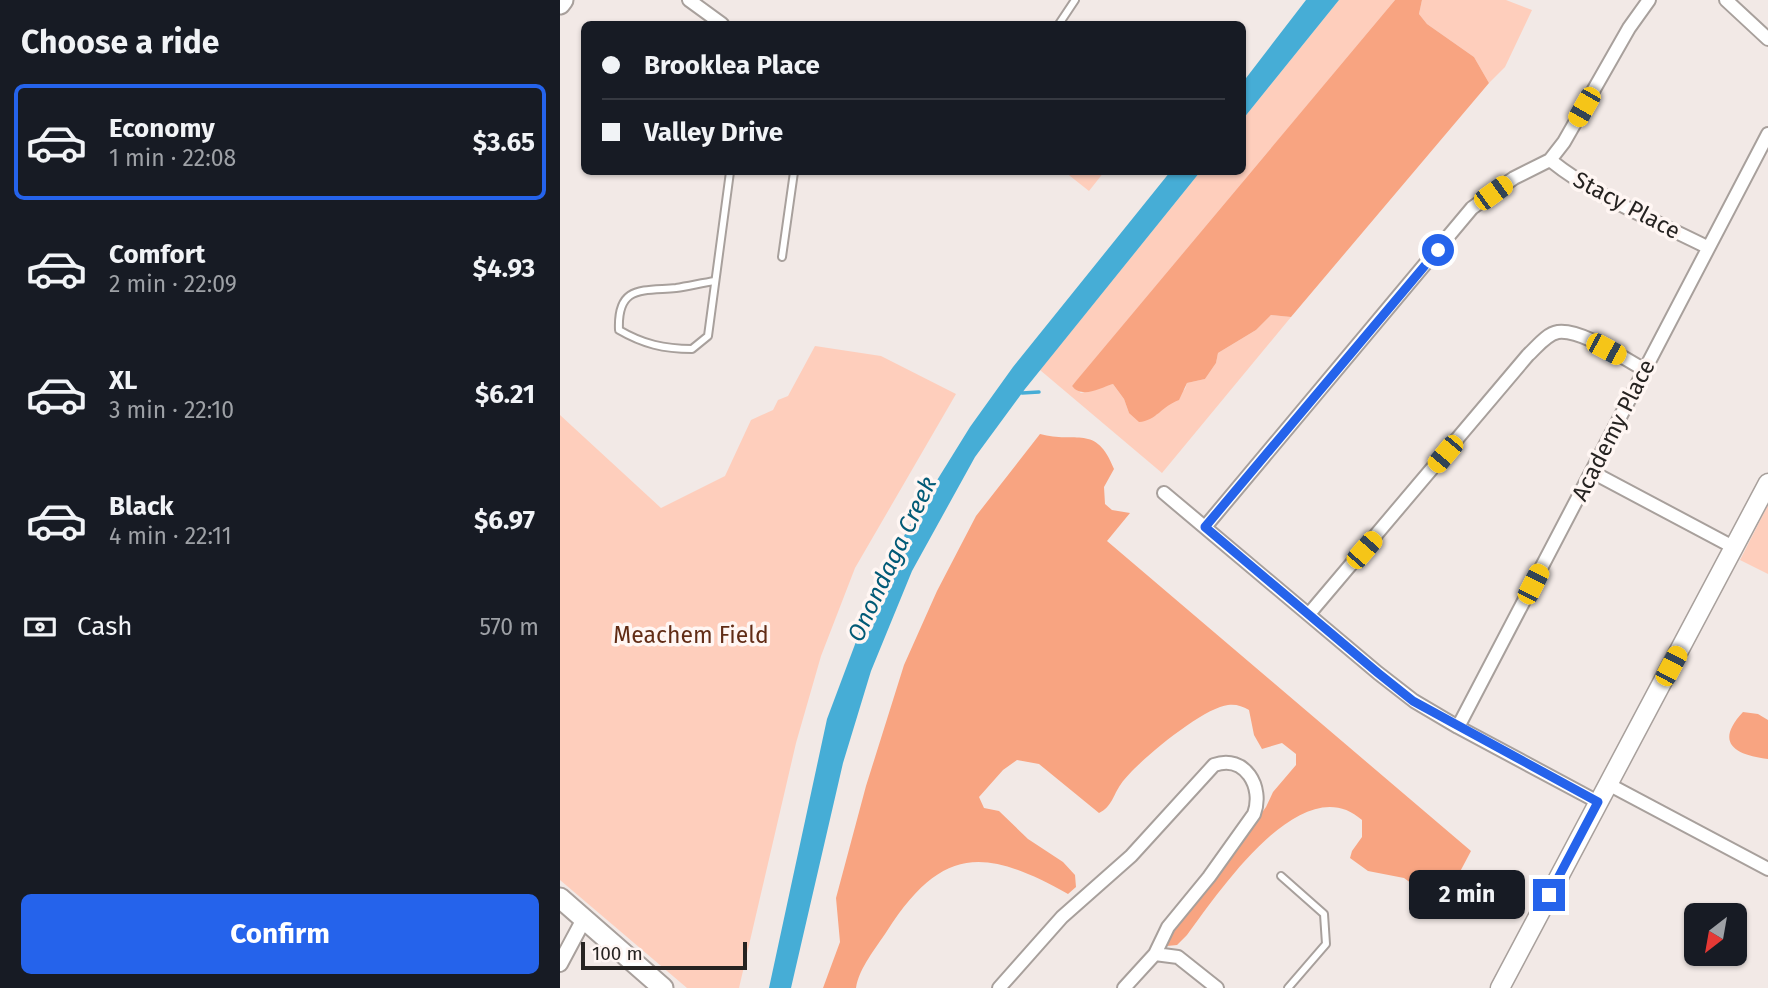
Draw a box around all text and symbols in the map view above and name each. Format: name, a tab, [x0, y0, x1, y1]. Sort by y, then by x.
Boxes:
text: Choose a ride	[21, 23, 219, 61]
text: Brooklea Place	[644, 50, 820, 81]
car	[1565, 84, 1604, 130]
icon: car	[25, 111, 88, 174]
text: Economy	[109, 113, 215, 144]
text: Valley Drive	[644, 117, 783, 148]
text: $3.65	[473, 127, 535, 158]
text: 1 min · 22:08	[109, 144, 236, 172]
street label: Stacy Place	[1569, 165, 1685, 245]
car	[1470, 172, 1517, 214]
route start	[1422, 234, 1454, 266]
icon: car	[25, 237, 88, 300]
text: Comfort	[109, 239, 205, 270]
text: $4.93	[473, 253, 535, 284]
text: 2 min · 22:09	[109, 270, 237, 298]
car	[1583, 330, 1630, 368]
street label: Academy Place	[1565, 355, 1661, 505]
icon: car	[25, 363, 88, 426]
text: XL	[109, 365, 137, 396]
text: $6.21	[475, 379, 535, 410]
text: 3 min · 22:10	[109, 396, 234, 424]
car	[1424, 431, 1467, 477]
water label: Onondaga Creek	[842, 472, 942, 646]
icon: car	[25, 489, 88, 552]
text: Black	[109, 491, 174, 522]
text: $6.97	[474, 505, 535, 536]
text: 4 min · 22:11	[109, 522, 232, 550]
car	[1343, 527, 1386, 573]
car	[1515, 561, 1552, 607]
icon: cash	[21, 608, 59, 646]
text: Cash	[77, 611, 133, 642]
text: 570 m	[479, 613, 539, 641]
park label: Meachem Field	[613, 621, 769, 649]
car	[1652, 643, 1691, 689]
callout: 2 min	[1409, 870, 1524, 920]
route end	[1533, 879, 1565, 911]
text: 2 min	[1439, 880, 1495, 908]
button: Confirm	[21, 894, 539, 974]
north arrow	[1684, 903, 1746, 966]
map controls	[1684, 903, 1747, 966]
scale bar	[581, 939, 747, 971]
text: 100 m	[592, 942, 643, 965]

